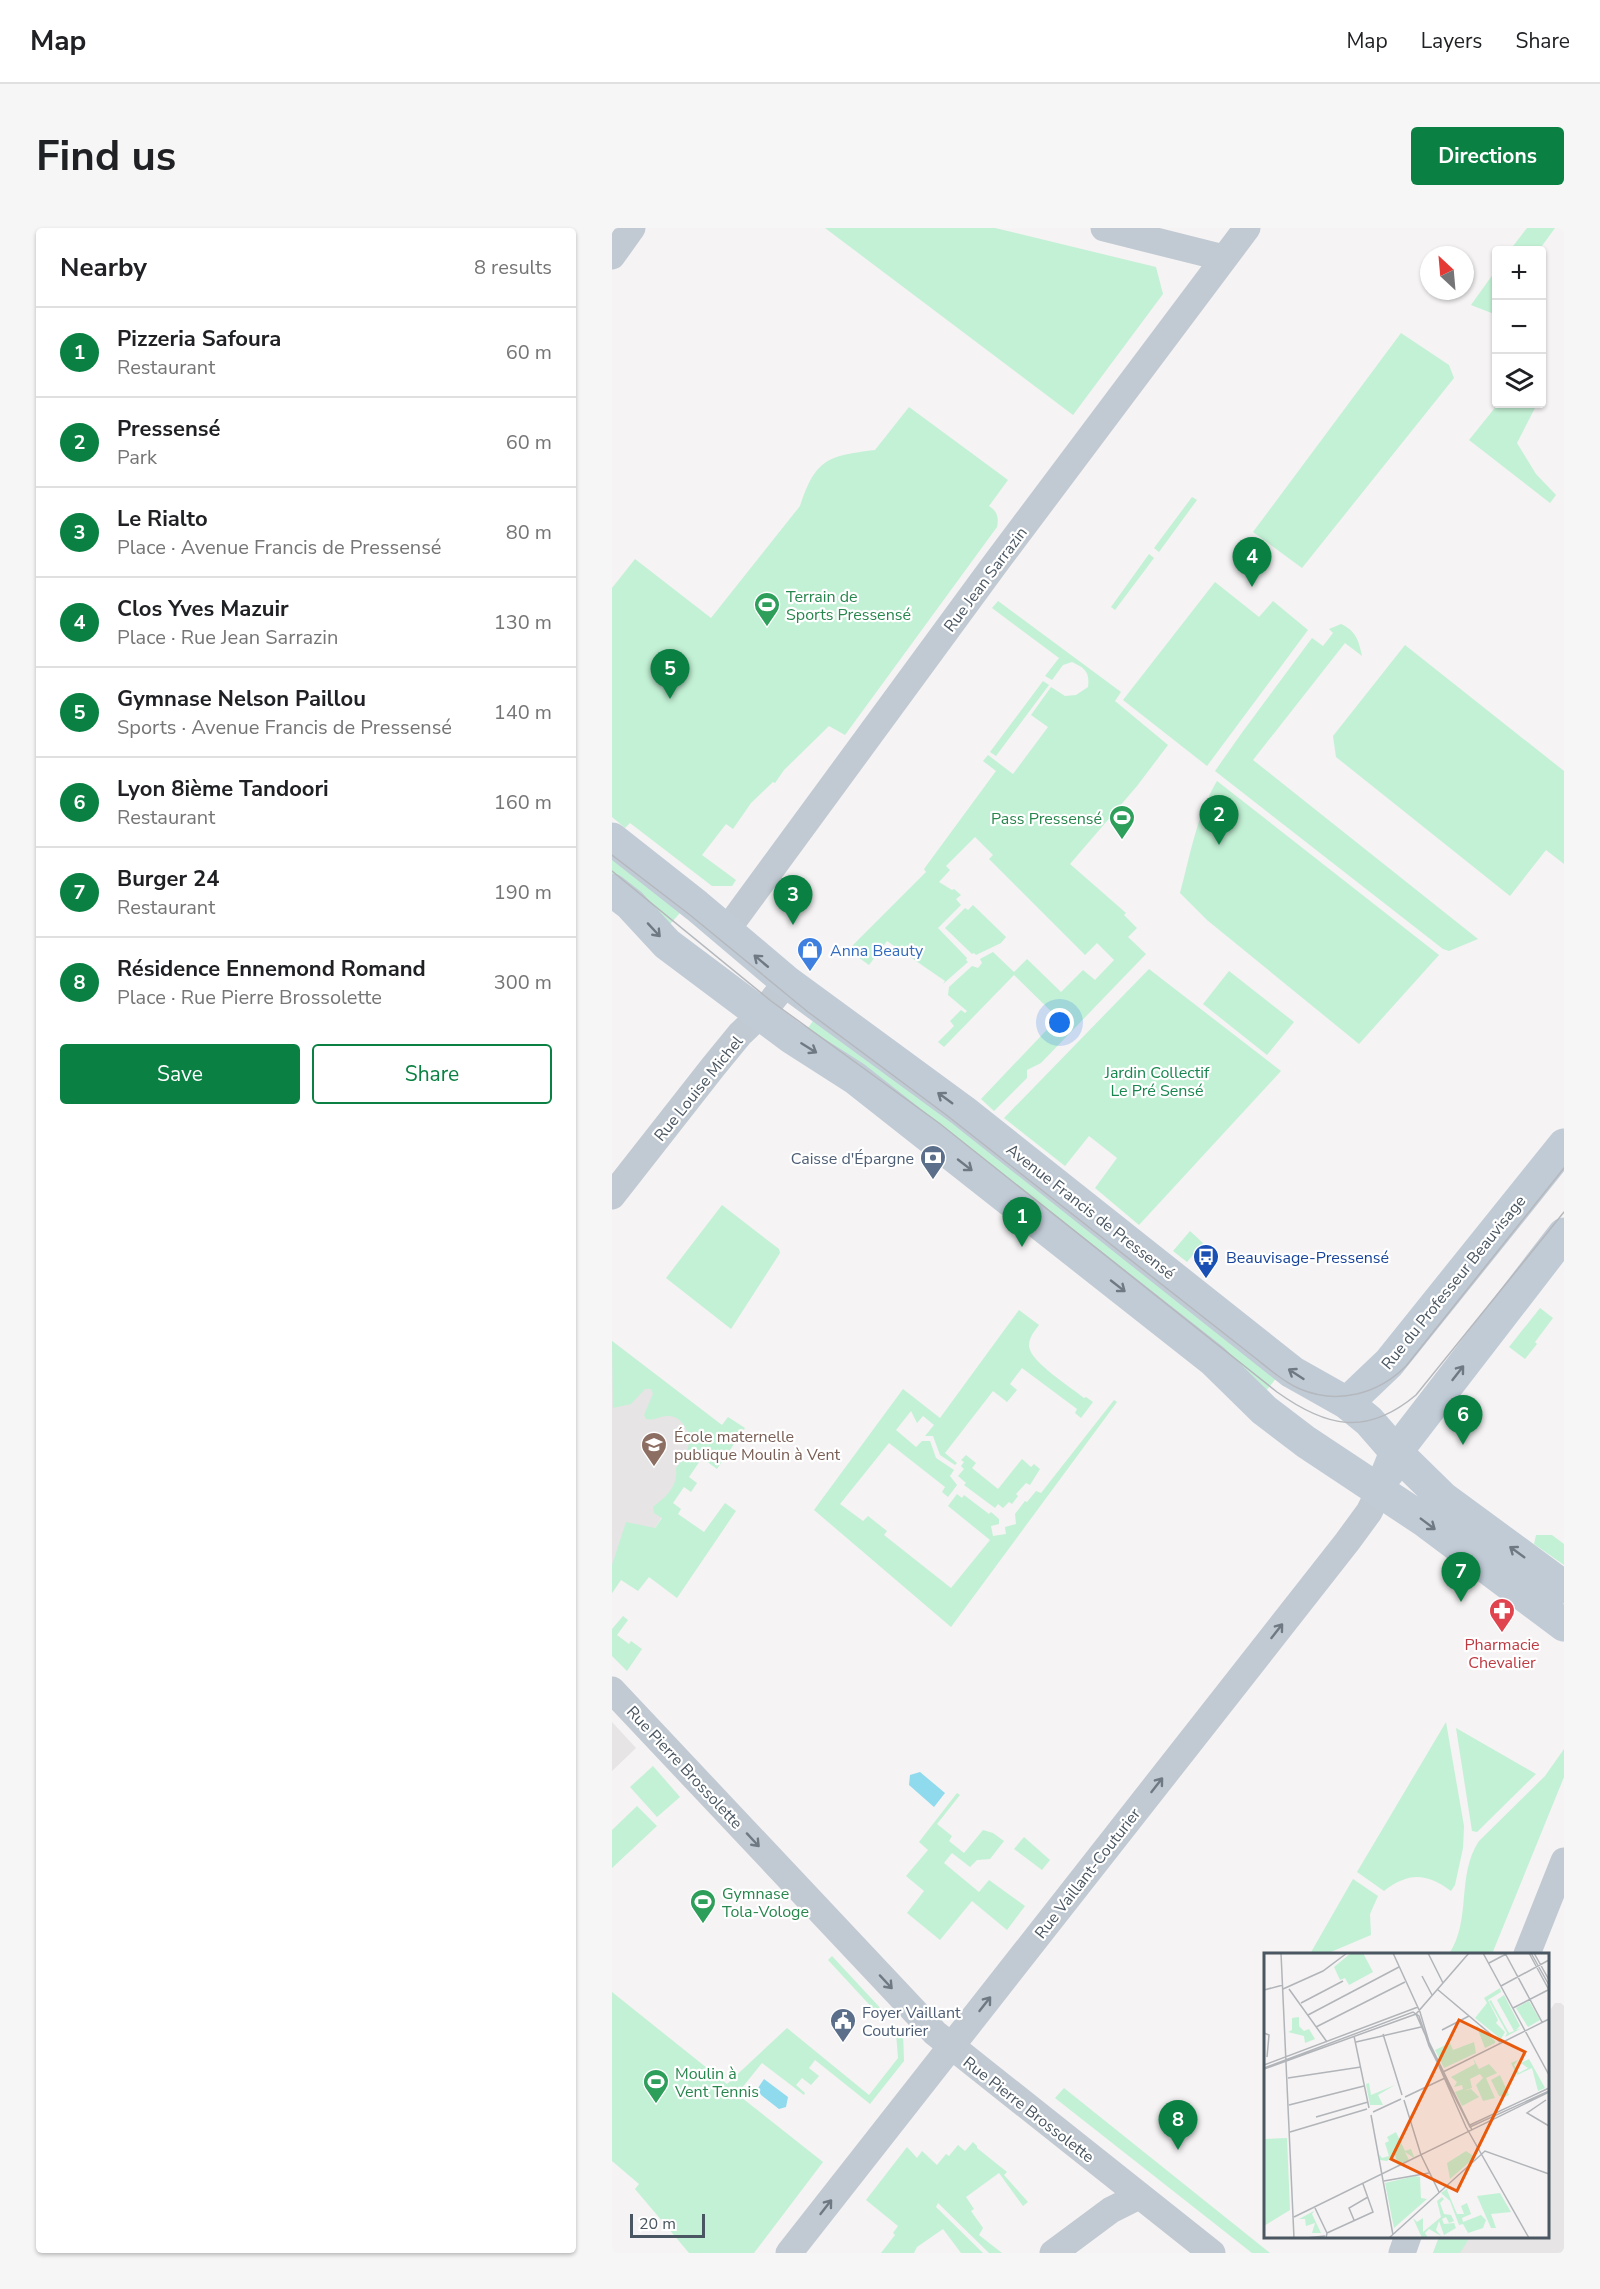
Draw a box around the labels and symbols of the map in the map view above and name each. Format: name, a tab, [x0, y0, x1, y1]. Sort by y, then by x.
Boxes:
north arrow	[1420, 246, 1474, 300]
street label: Rue Jean Sarrazin	[939, 523, 1033, 637]
pin: 4	[1232, 538, 1272, 587]
place label: Terrain de Sports Pressensé	[786, 586, 911, 626]
sports icon: Terrain de Sports Pressensé	[752, 590, 782, 628]
pin: 5	[650, 650, 690, 699]
pin: 2	[1200, 796, 1238, 845]
sports icon: Pass Pressensé	[1107, 803, 1137, 841]
place label: Pass Pressensé	[991, 808, 1102, 830]
pin: 3	[774, 876, 813, 925]
one-way arrow	[647, 923, 662, 938]
shop icon: Anna Beauty	[795, 935, 825, 973]
place label: Anna Beauty	[830, 940, 924, 962]
one-way arrow	[753, 954, 769, 967]
your location	[1045, 1008, 1074, 1037]
street label: Rue Louise Michel	[649, 1031, 748, 1146]
one-way arrow	[800, 1043, 817, 1055]
park label: Jardin Collectif Le Pré Sensé	[1104, 1062, 1210, 1102]
one-way arrow	[937, 1092, 953, 1104]
street label: Avenue Francis de Pressensé	[1001, 1139, 1179, 1285]
bank icon: Caisse d'Épargne	[918, 1143, 948, 1181]
place label: Caisse d'Épargne	[791, 1148, 914, 1170]
one-way arrow	[957, 1158, 973, 1171]
street label: Rue du Professeur Beauvisage	[1377, 1191, 1531, 1374]
pin: 1	[1002, 1198, 1042, 1247]
bus stop icon: Beauvisage-Pressensé	[1191, 1242, 1221, 1280]
place label: Beauvisage-Pressensé	[1226, 1247, 1389, 1269]
one-way arrow	[1110, 1279, 1126, 1292]
one-way arrow	[1451, 1365, 1464, 1381]
one-way arrow	[1288, 1367, 1305, 1379]
pin: 6	[1444, 1396, 1482, 1445]
place label: École maternelle publique Moulin à Vent	[674, 1426, 840, 1466]
school or university icon: École maternelle publique Moulin à Vent	[639, 1430, 669, 1468]
one-way arrow	[1420, 1517, 1436, 1530]
one-way arrow	[1509, 1546, 1525, 1558]
pin: 7	[1442, 1552, 1480, 1602]
pharmacy icon: Pharmacie Chevalier	[1487, 1596, 1517, 1634]
one-way arrow	[1271, 1623, 1284, 1639]
place label: Pharmacie Chevalier	[1464, 1634, 1540, 1674]
street label: Rue Pierre Brossolette	[621, 1701, 747, 1834]
one-way arrow	[1151, 1777, 1164, 1793]
street label: Rue Vaillant-Couturier	[1030, 1804, 1146, 1944]
one-way arrow	[746, 1832, 760, 1847]
place label: Gymnase Tola-Vologe	[722, 1883, 809, 1923]
sports icon: Gymnase Tola-Vologe	[688, 1887, 718, 1925]
inset map	[1264, 1953, 1549, 2238]
one-way arrow	[879, 1974, 893, 1989]
one-way arrow	[978, 1996, 991, 2012]
place label: Foyer Vaillant Couturier	[862, 2002, 961, 2042]
public building icon: Foyer Vaillant Couturier	[828, 2006, 858, 2044]
street label: Rue Pierre Brossolette	[958, 2052, 1099, 2168]
place label: Moulin à Vent Tennis	[674, 2063, 759, 2103]
sports icon: Moulin à Vent Tennis	[641, 2067, 671, 2105]
pin: 8	[1158, 2100, 1198, 2150]
one-way arrow	[819, 2199, 832, 2215]
scale bar	[630, 2211, 705, 2238]

